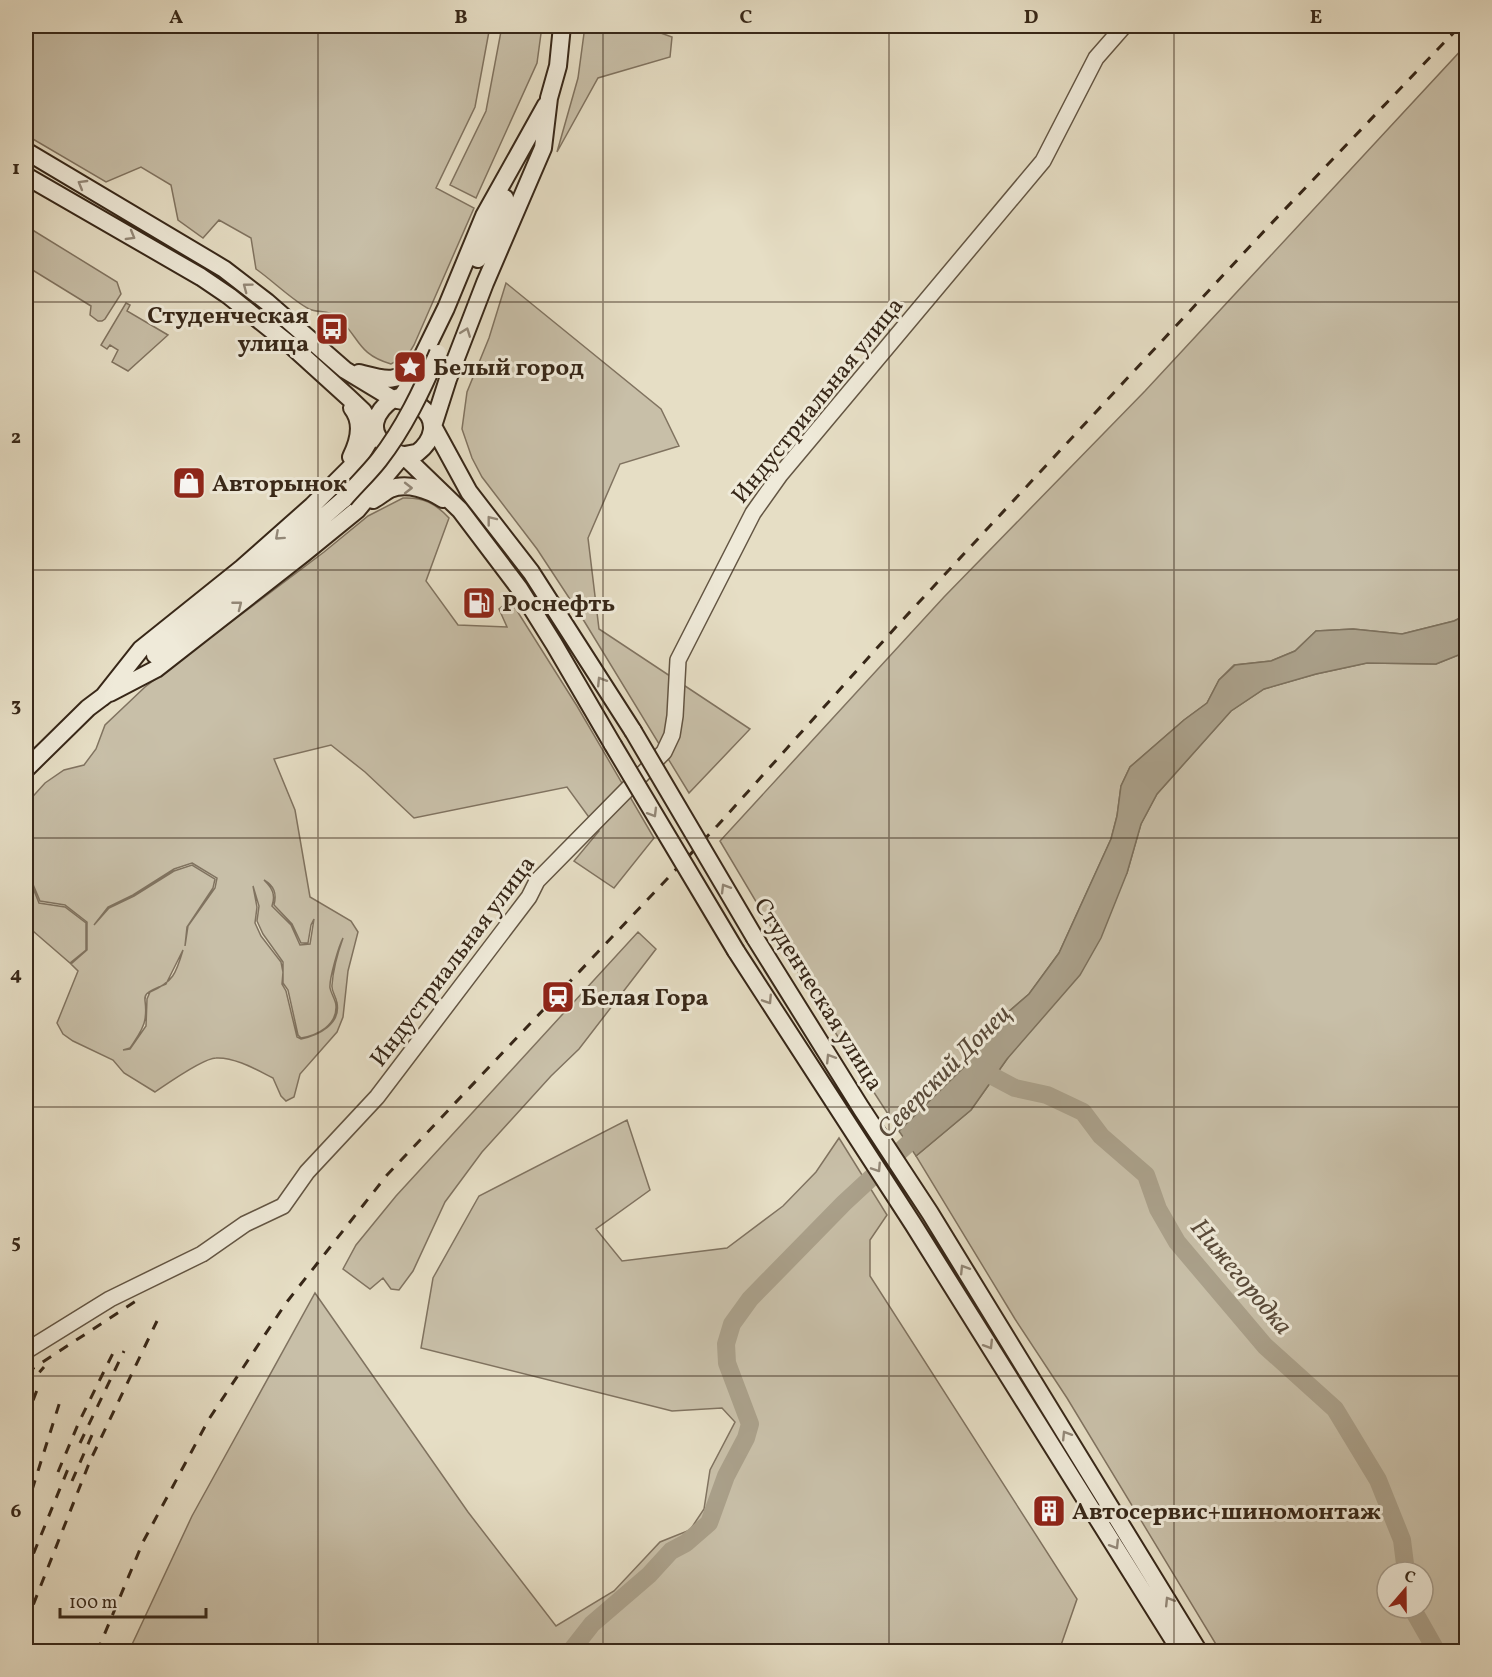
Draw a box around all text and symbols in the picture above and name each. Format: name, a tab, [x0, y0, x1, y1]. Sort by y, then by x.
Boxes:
text: A	[169, 4, 183, 32]
text: B	[454, 4, 468, 32]
text: C	[740, 4, 753, 32]
text: D	[1024, 4, 1038, 32]
text: E	[1310, 4, 1322, 32]
text: 1	[12, 155, 20, 183]
one-way arrow	[78, 179, 88, 191]
one-way arrow	[125, 229, 135, 240]
one-way arrow	[243, 283, 254, 294]
street label: Индустриальная улица	[725, 291, 913, 512]
place label: Студенческая улица	[147, 300, 309, 362]
bus stop icon: Студенческая улица	[314, 311, 350, 347]
one-way arrow	[459, 327, 472, 337]
place icon: Белый город	[392, 349, 428, 385]
place label: Белый город	[433, 352, 584, 386]
text: 2	[11, 424, 21, 452]
shop icon: Авторынок	[171, 465, 207, 501]
place label: Авторынок	[212, 468, 347, 502]
one-way arrow	[404, 482, 413, 494]
one-way arrow	[488, 516, 499, 527]
one-way arrow	[275, 529, 286, 540]
fuel station icon: Роснефть	[461, 585, 497, 621]
place label: Роснефть	[502, 588, 615, 622]
one-way arrow	[231, 601, 242, 612]
one-way arrow	[597, 677, 609, 687]
text: 3	[11, 692, 21, 720]
one-way arrow	[646, 807, 658, 817]
street label: Индустриальная улица	[363, 849, 544, 1075]
one-way arrow	[721, 883, 733, 894]
street label: Студенческая улица	[744, 892, 891, 1098]
text: 4	[10, 961, 22, 989]
station icon: Белая Гора	[540, 979, 576, 1015]
place label: Белая Гора	[581, 982, 709, 1016]
one-way arrow	[761, 993, 772, 1004]
water label: Северский Донец	[869, 997, 1020, 1148]
one-way arrow	[826, 1054, 838, 1064]
one-way arrow	[869, 1161, 880, 1172]
water label: Нижегородка	[1181, 1211, 1300, 1343]
text: 5	[11, 1229, 21, 1257]
one-way arrow	[960, 1265, 972, 1275]
one-way arrow	[981, 1339, 993, 1349]
one-way arrow	[1062, 1431, 1074, 1441]
building icon: Автосервис+шиномонтаж	[1031, 1493, 1067, 1529]
place label: Автосервис+шиномонтаж	[1072, 1496, 1381, 1530]
text: 6	[11, 1498, 22, 1526]
one-way arrow	[1108, 1539, 1120, 1549]
north arrow	[1375, 1560, 1435, 1620]
text: С	[1401, 1566, 1418, 1590]
scale bar	[60, 1581, 206, 1619]
text: 100 m	[69, 1591, 118, 1616]
one-way arrow	[1164, 1597, 1176, 1607]

